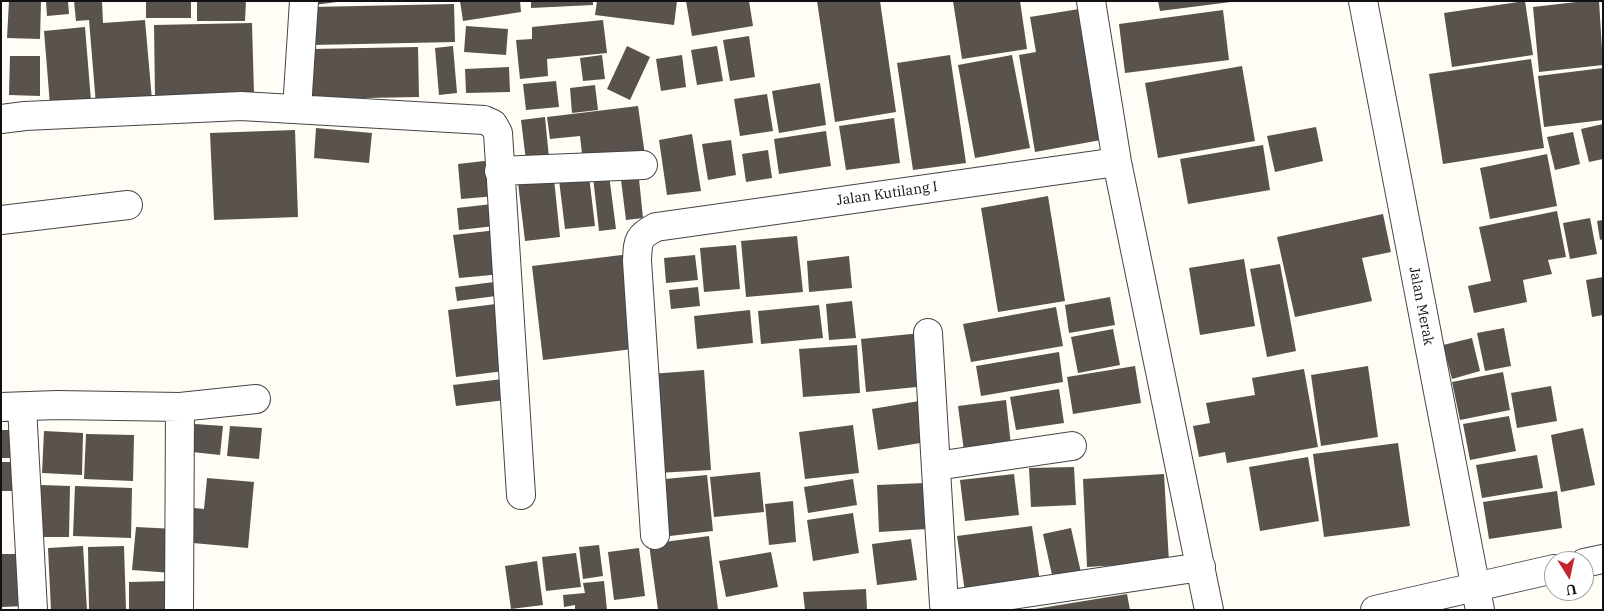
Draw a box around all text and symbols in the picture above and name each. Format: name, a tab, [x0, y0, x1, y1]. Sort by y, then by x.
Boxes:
street label: Jalan Kutilang I	[835, 179, 939, 209]
street label: Jalan Merak	[1405, 265, 1437, 347]
north arrow	[1544, 551, 1594, 601]
text: U	[1565, 580, 1578, 600]

